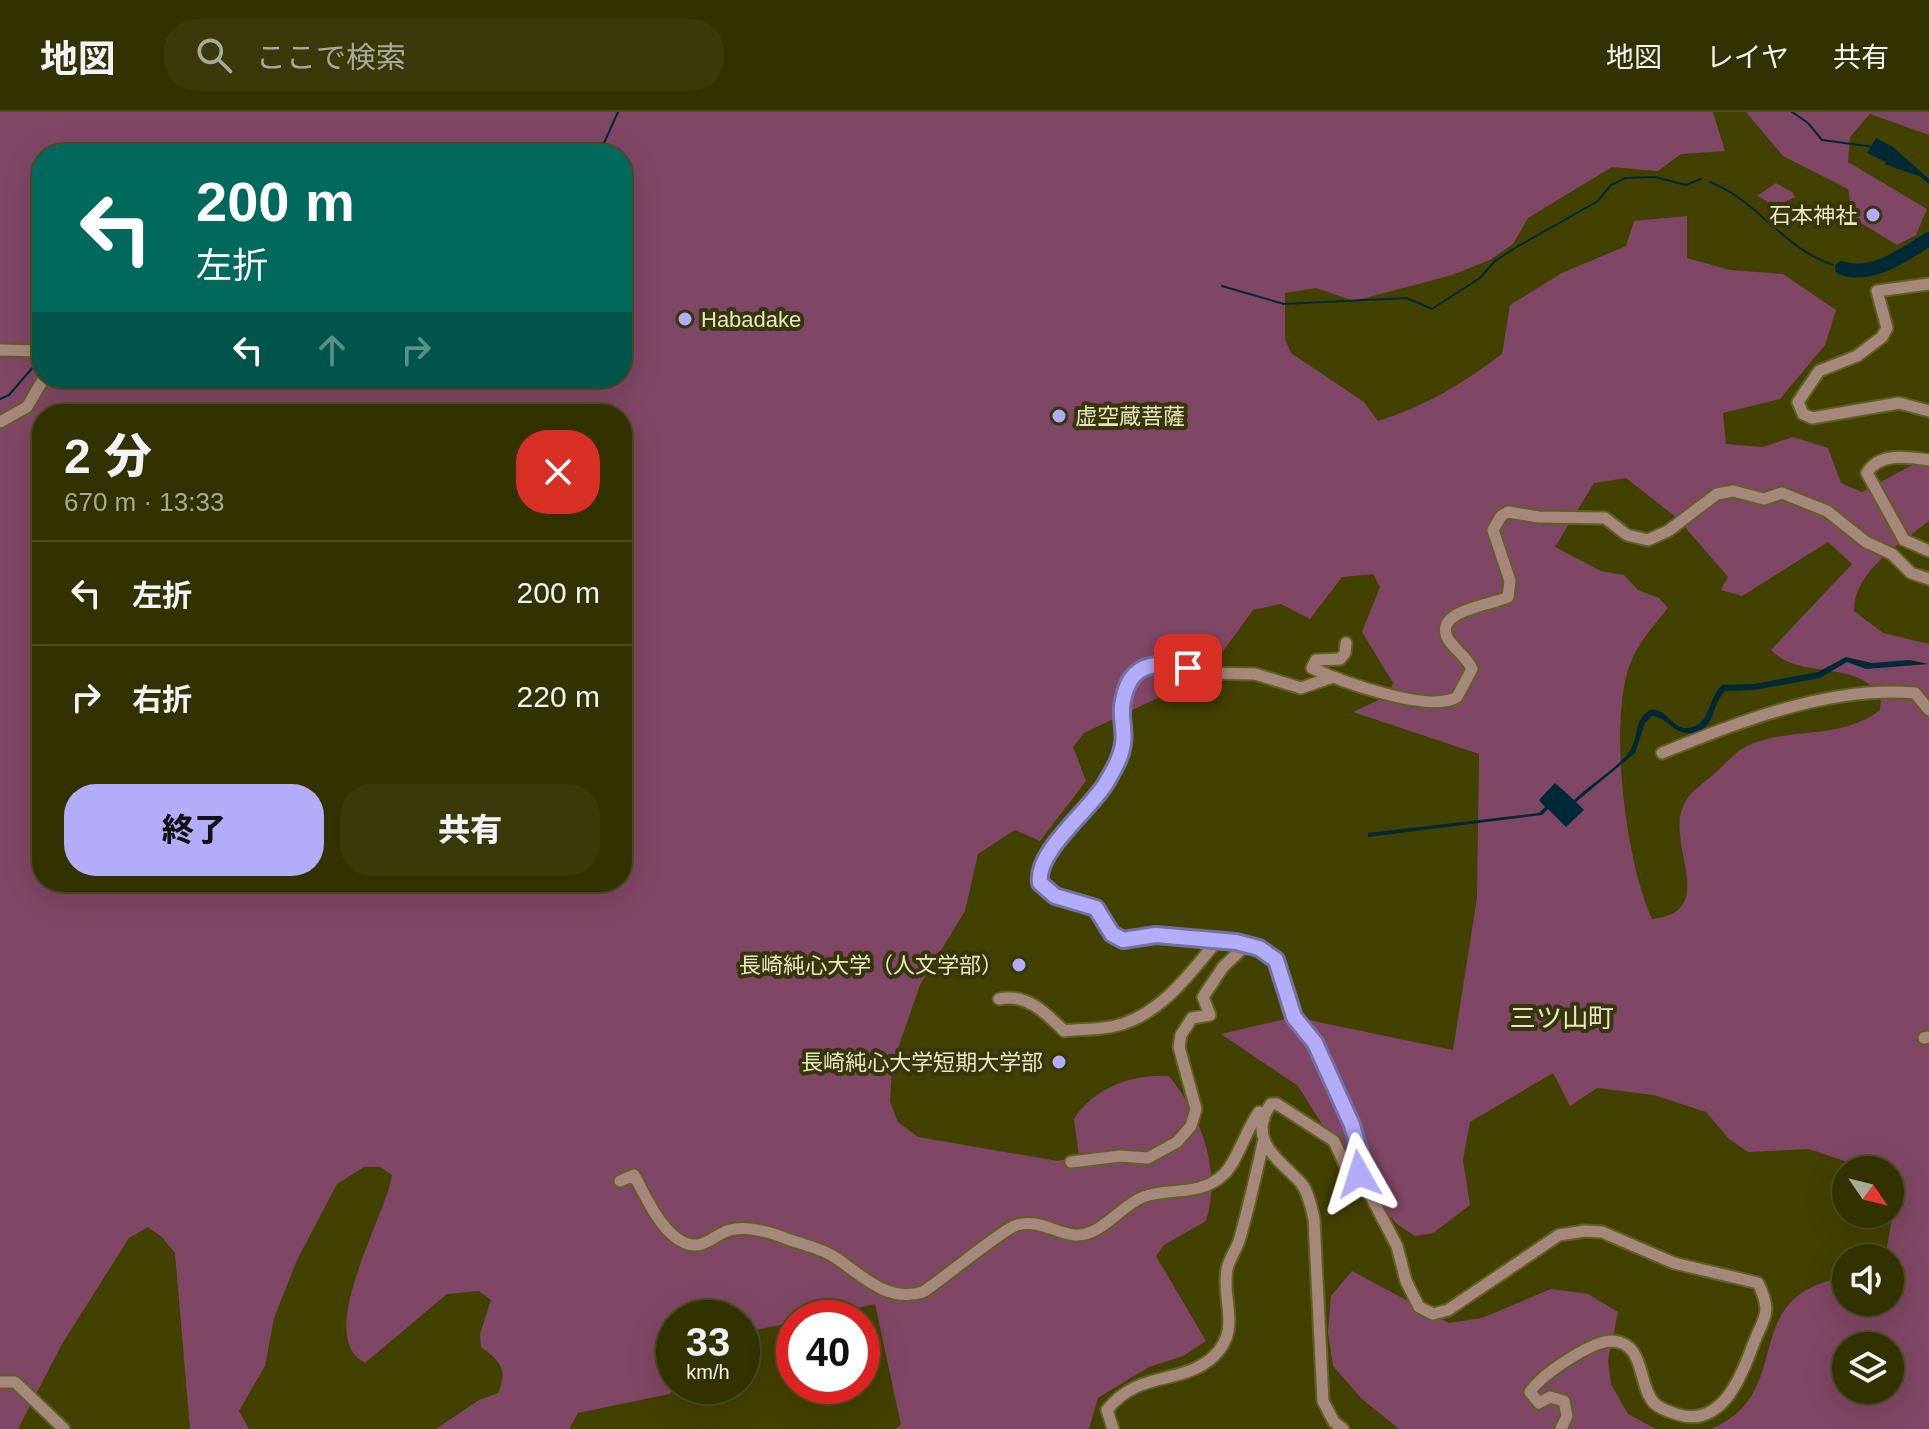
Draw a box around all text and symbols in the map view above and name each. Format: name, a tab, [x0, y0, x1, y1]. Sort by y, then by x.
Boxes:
search box	[164, 19, 724, 91]
icon: search	[192, 33, 236, 77]
text: 地図	[40, 38, 116, 80]
text: ここで検索	[256, 41, 406, 74]
text: 地図	[1606, 42, 1662, 73]
text: レイヤ	[1706, 42, 1789, 73]
text: 共有	[1833, 42, 1889, 73]
text: 200 m	[196, 170, 355, 233]
icon: left	[64, 176, 168, 280]
place label: 石本神社	[1769, 203, 1857, 228]
marker: 石本神社	[1864, 206, 1882, 224]
text: 左折	[196, 245, 268, 286]
place label: Habadake	[701, 307, 801, 332]
marker: Habadake	[676, 310, 694, 328]
icon: left	[226, 328, 270, 372]
icon: ahead	[310, 328, 354, 372]
icon: right	[394, 328, 438, 372]
place label: 虚空蔵菩薩	[1075, 404, 1185, 429]
marker: 虚空蔵菩薩	[1050, 407, 1068, 425]
text: 2 分	[64, 430, 152, 483]
button: close	[516, 430, 600, 514]
text: 670 m · 13:33	[64, 487, 224, 517]
icon: left	[64, 571, 108, 615]
text: 200 m	[517, 576, 600, 609]
text: 左折	[132, 579, 192, 612]
pin	[1154, 634, 1222, 702]
icon: arrive	[1166, 646, 1210, 690]
icon: right	[64, 675, 108, 719]
text: 220 m	[517, 680, 600, 713]
text: 右折	[132, 683, 192, 716]
button: 終了	[64, 784, 324, 876]
button: 共有	[340, 784, 600, 876]
place label: 長崎純心大学（人文学部）	[739, 953, 1003, 978]
marker: 長崎純心大学（人文学部）	[1010, 956, 1028, 974]
district label: 三ツ山町	[1510, 1003, 1614, 1033]
place label: 長崎純心大学短期大学部	[801, 1050, 1043, 1075]
marker: 長崎純心大学短期大学部	[1050, 1053, 1068, 1071]
position arrow	[1317, 1132, 1401, 1216]
north arrow	[1832, 1156, 1904, 1228]
map controls	[1832, 1156, 1904, 1404]
button: sound	[1832, 1244, 1904, 1316]
speed limit sign: 40	[776, 1300, 880, 1404]
text: 33	[686, 1320, 730, 1364]
button: layers	[1832, 1332, 1904, 1404]
text: km/h	[686, 1361, 730, 1383]

